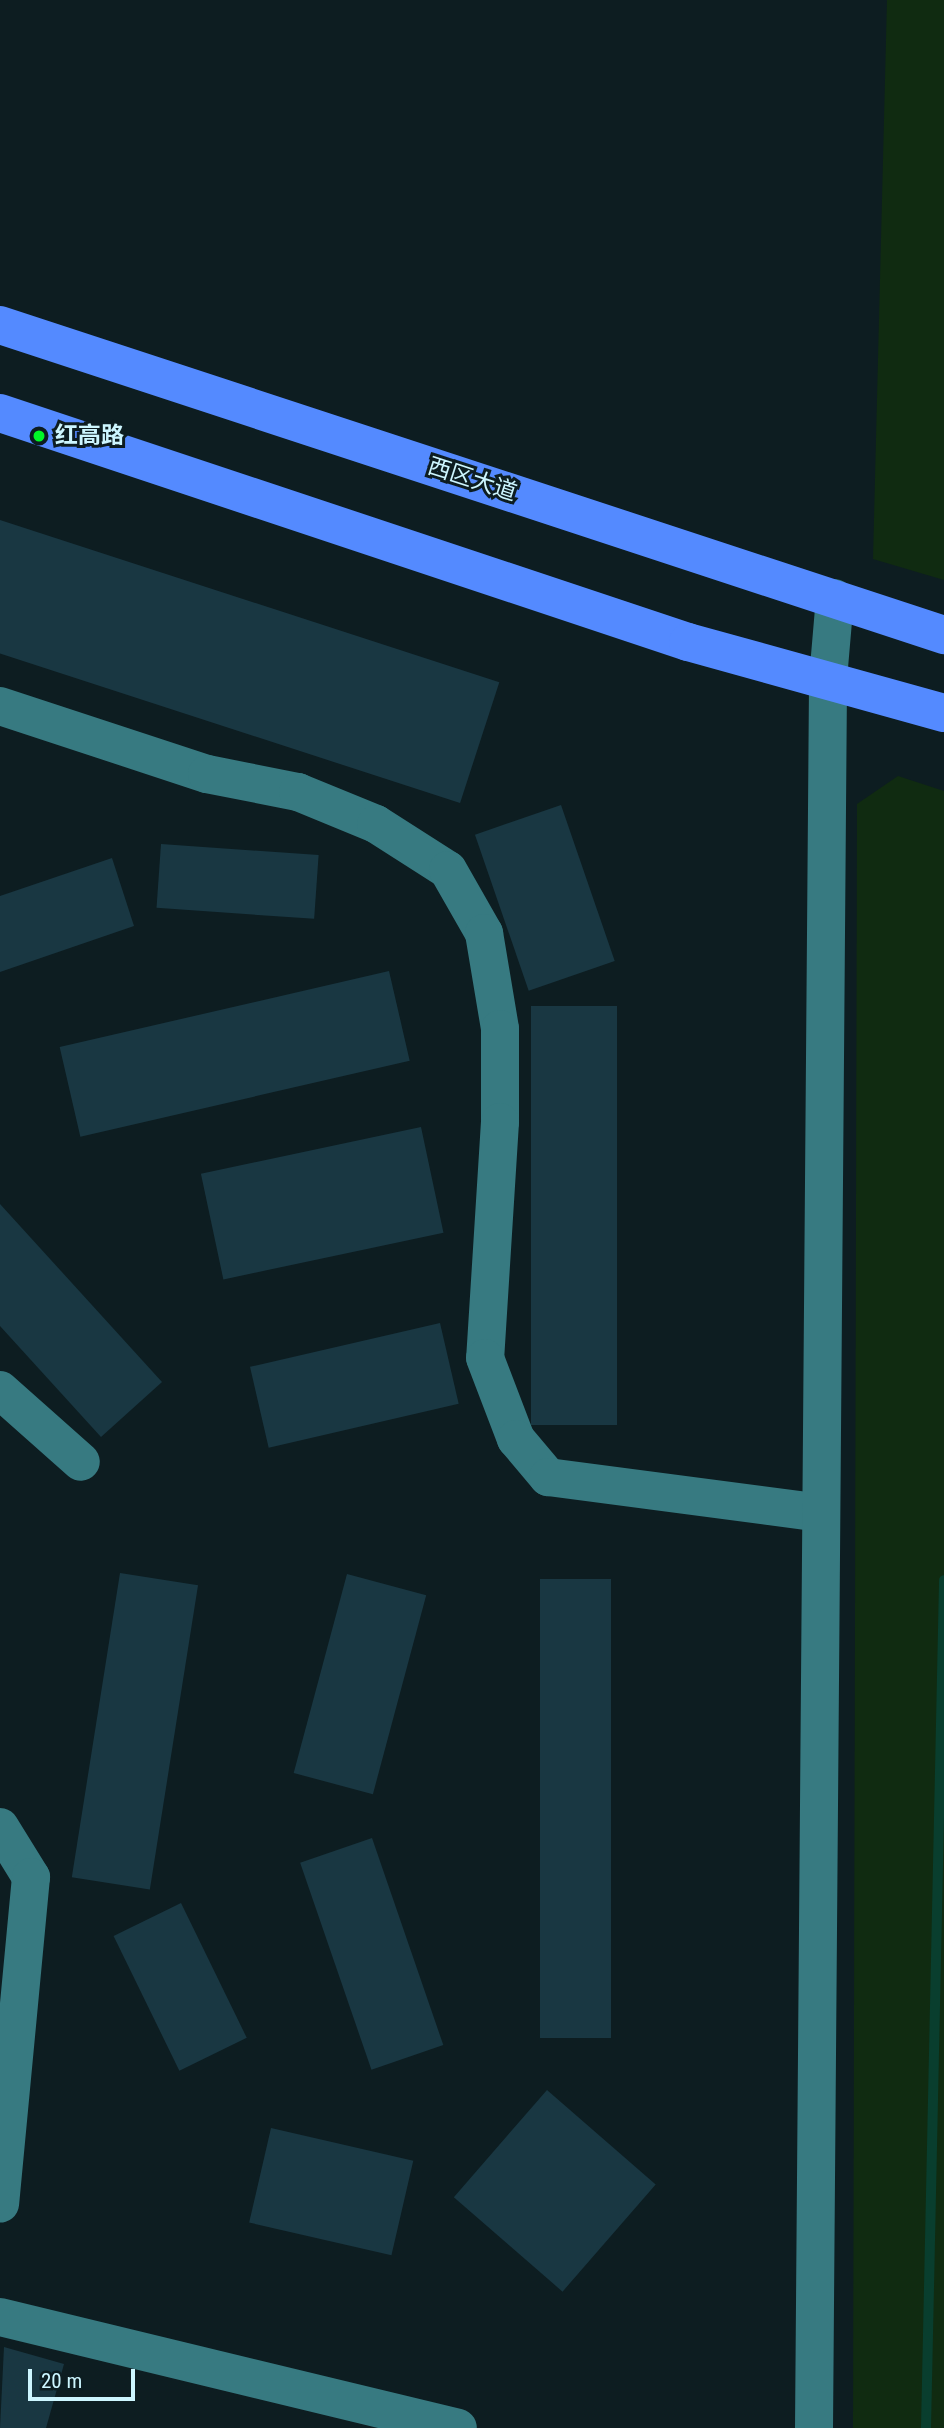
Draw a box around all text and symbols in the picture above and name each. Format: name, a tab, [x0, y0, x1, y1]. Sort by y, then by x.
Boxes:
place label: 红高路	[55, 422, 124, 450]
marker: 红高路	[29, 426, 49, 446]
street label: 西区大道	[424, 453, 520, 507]
scale bar	[32, 2354, 138, 2398]
text: 20 m	[41, 2369, 82, 2393]

